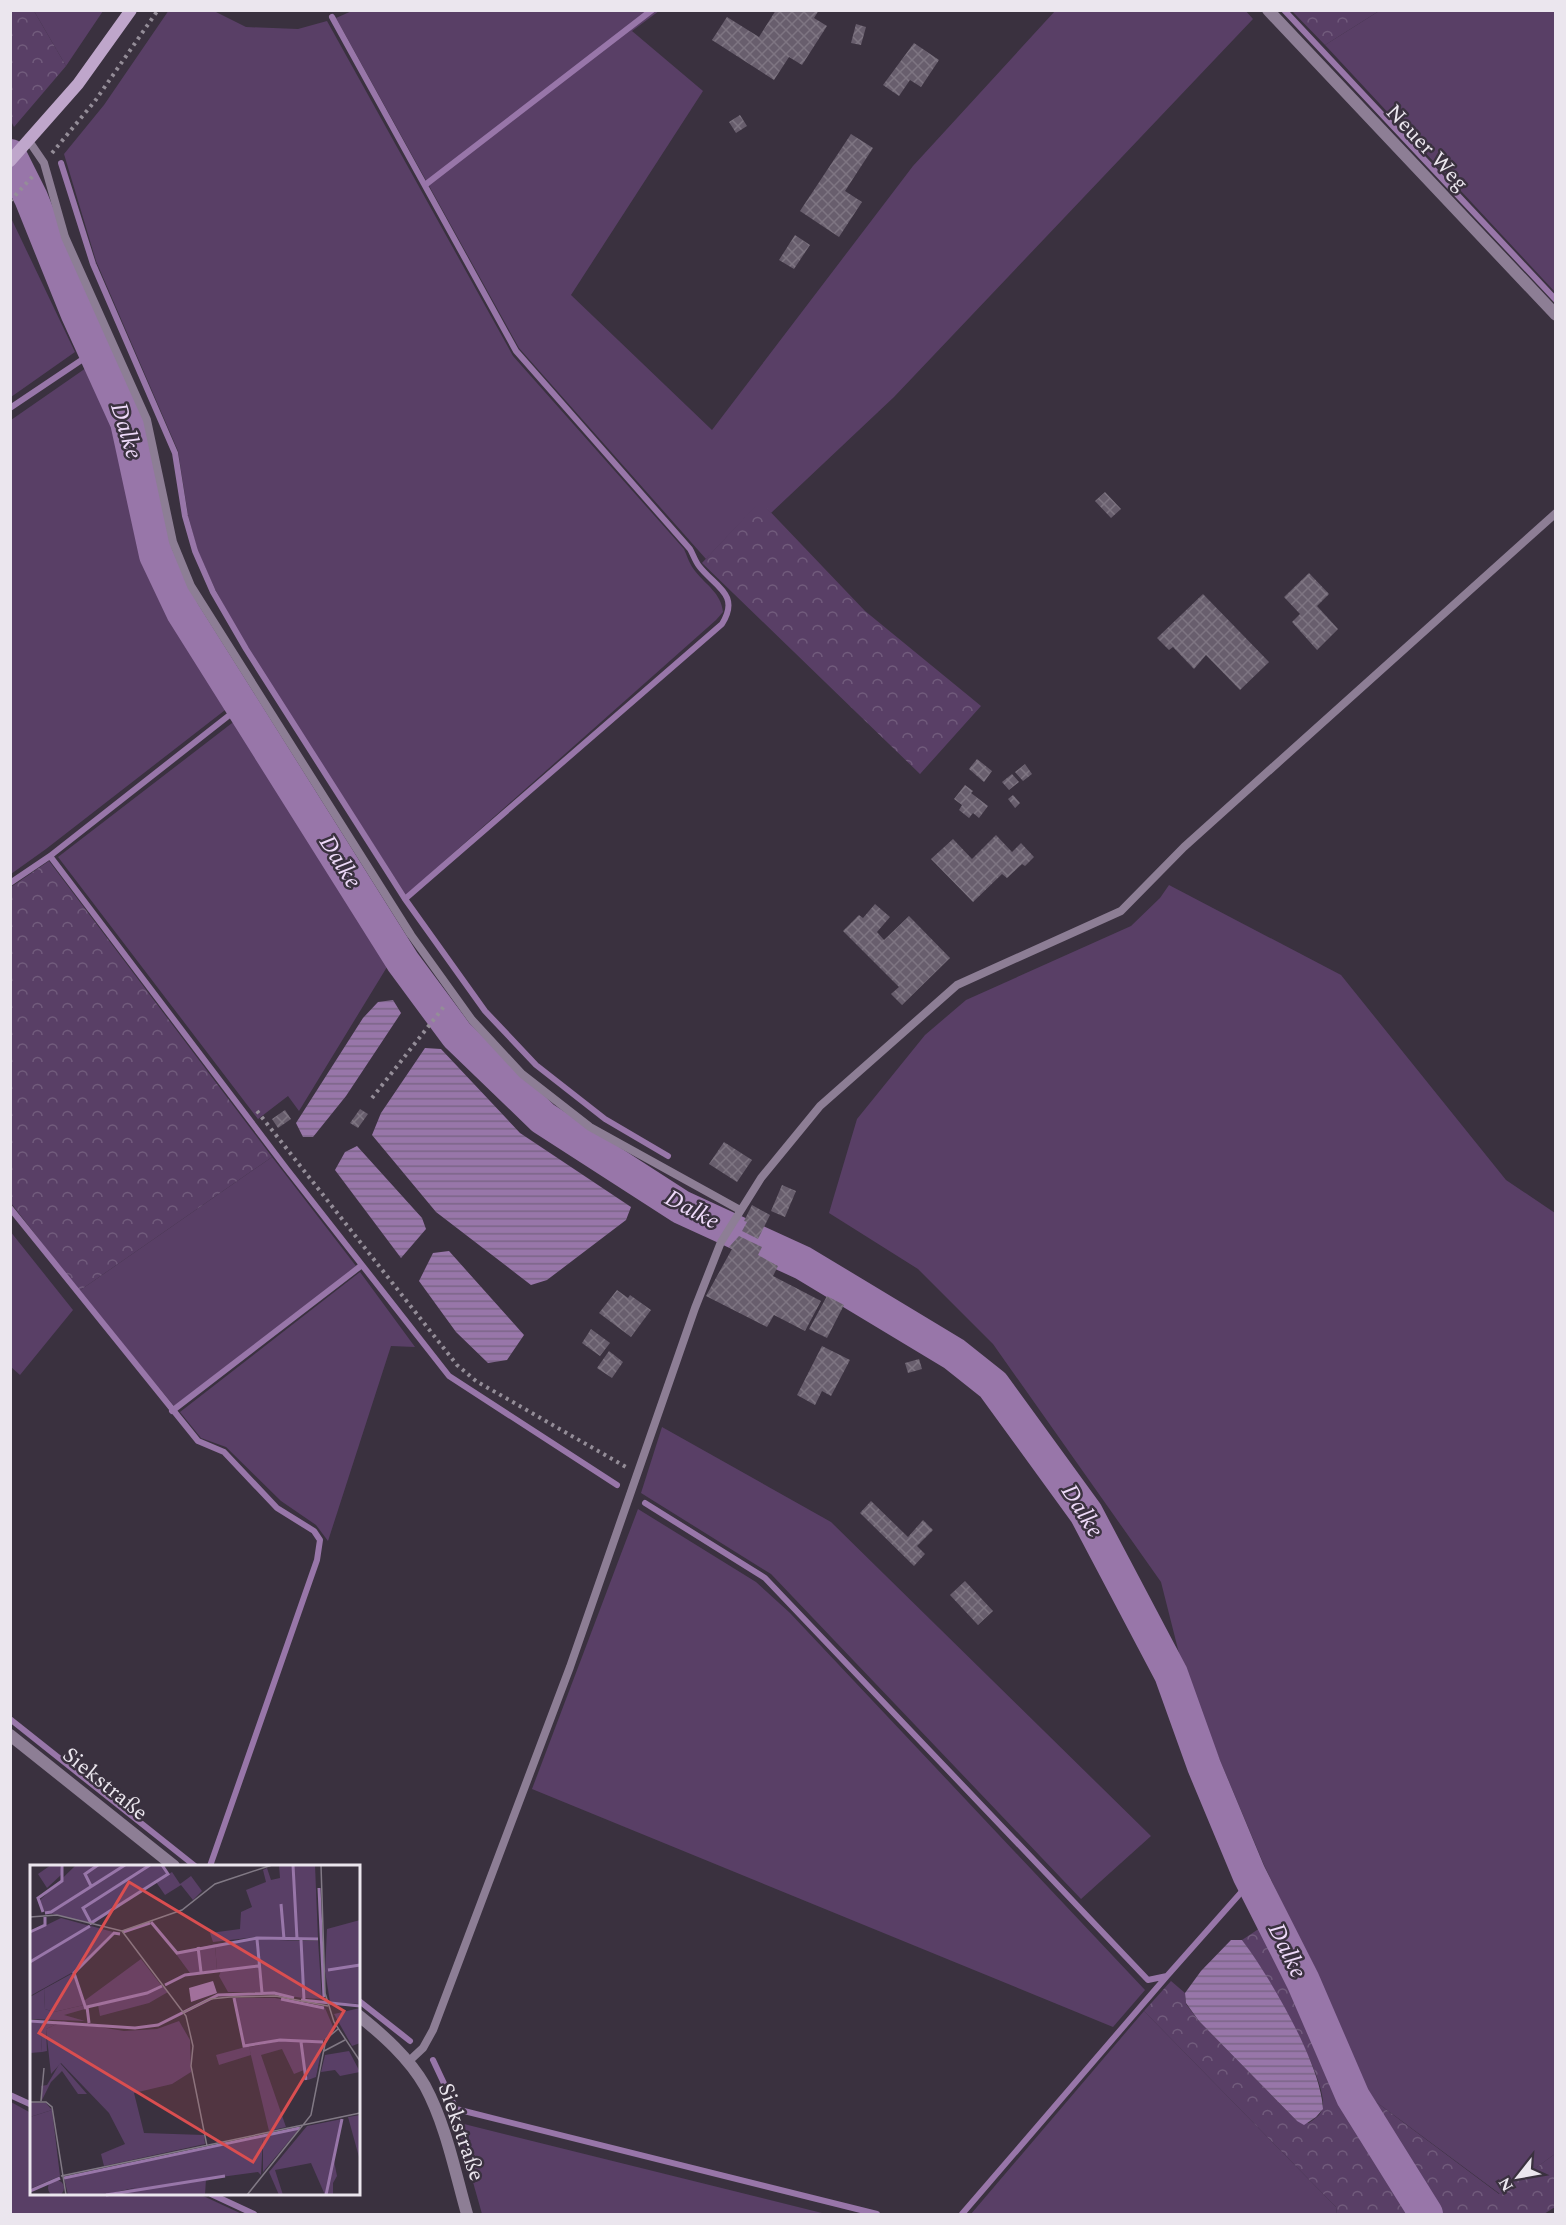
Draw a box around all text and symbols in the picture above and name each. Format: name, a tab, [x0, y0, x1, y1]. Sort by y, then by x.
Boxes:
street label: Neuer Weg	[1378, 97, 1476, 199]
water label: Dalke	[100, 398, 152, 464]
water label: Dalke	[309, 828, 371, 896]
water label: Dalke	[658, 1181, 726, 1239]
water label: Dalke	[1051, 1477, 1113, 1545]
street label: Siekstraße	[55, 1739, 155, 1829]
inset map	[30, 1865, 360, 2195]
water label: Dalke	[1258, 1917, 1316, 1985]
street label: Siekstraße	[429, 2078, 493, 2186]
north arrow	[1488, 2147, 1548, 2207]
text: N	[1492, 2172, 1520, 2196]

